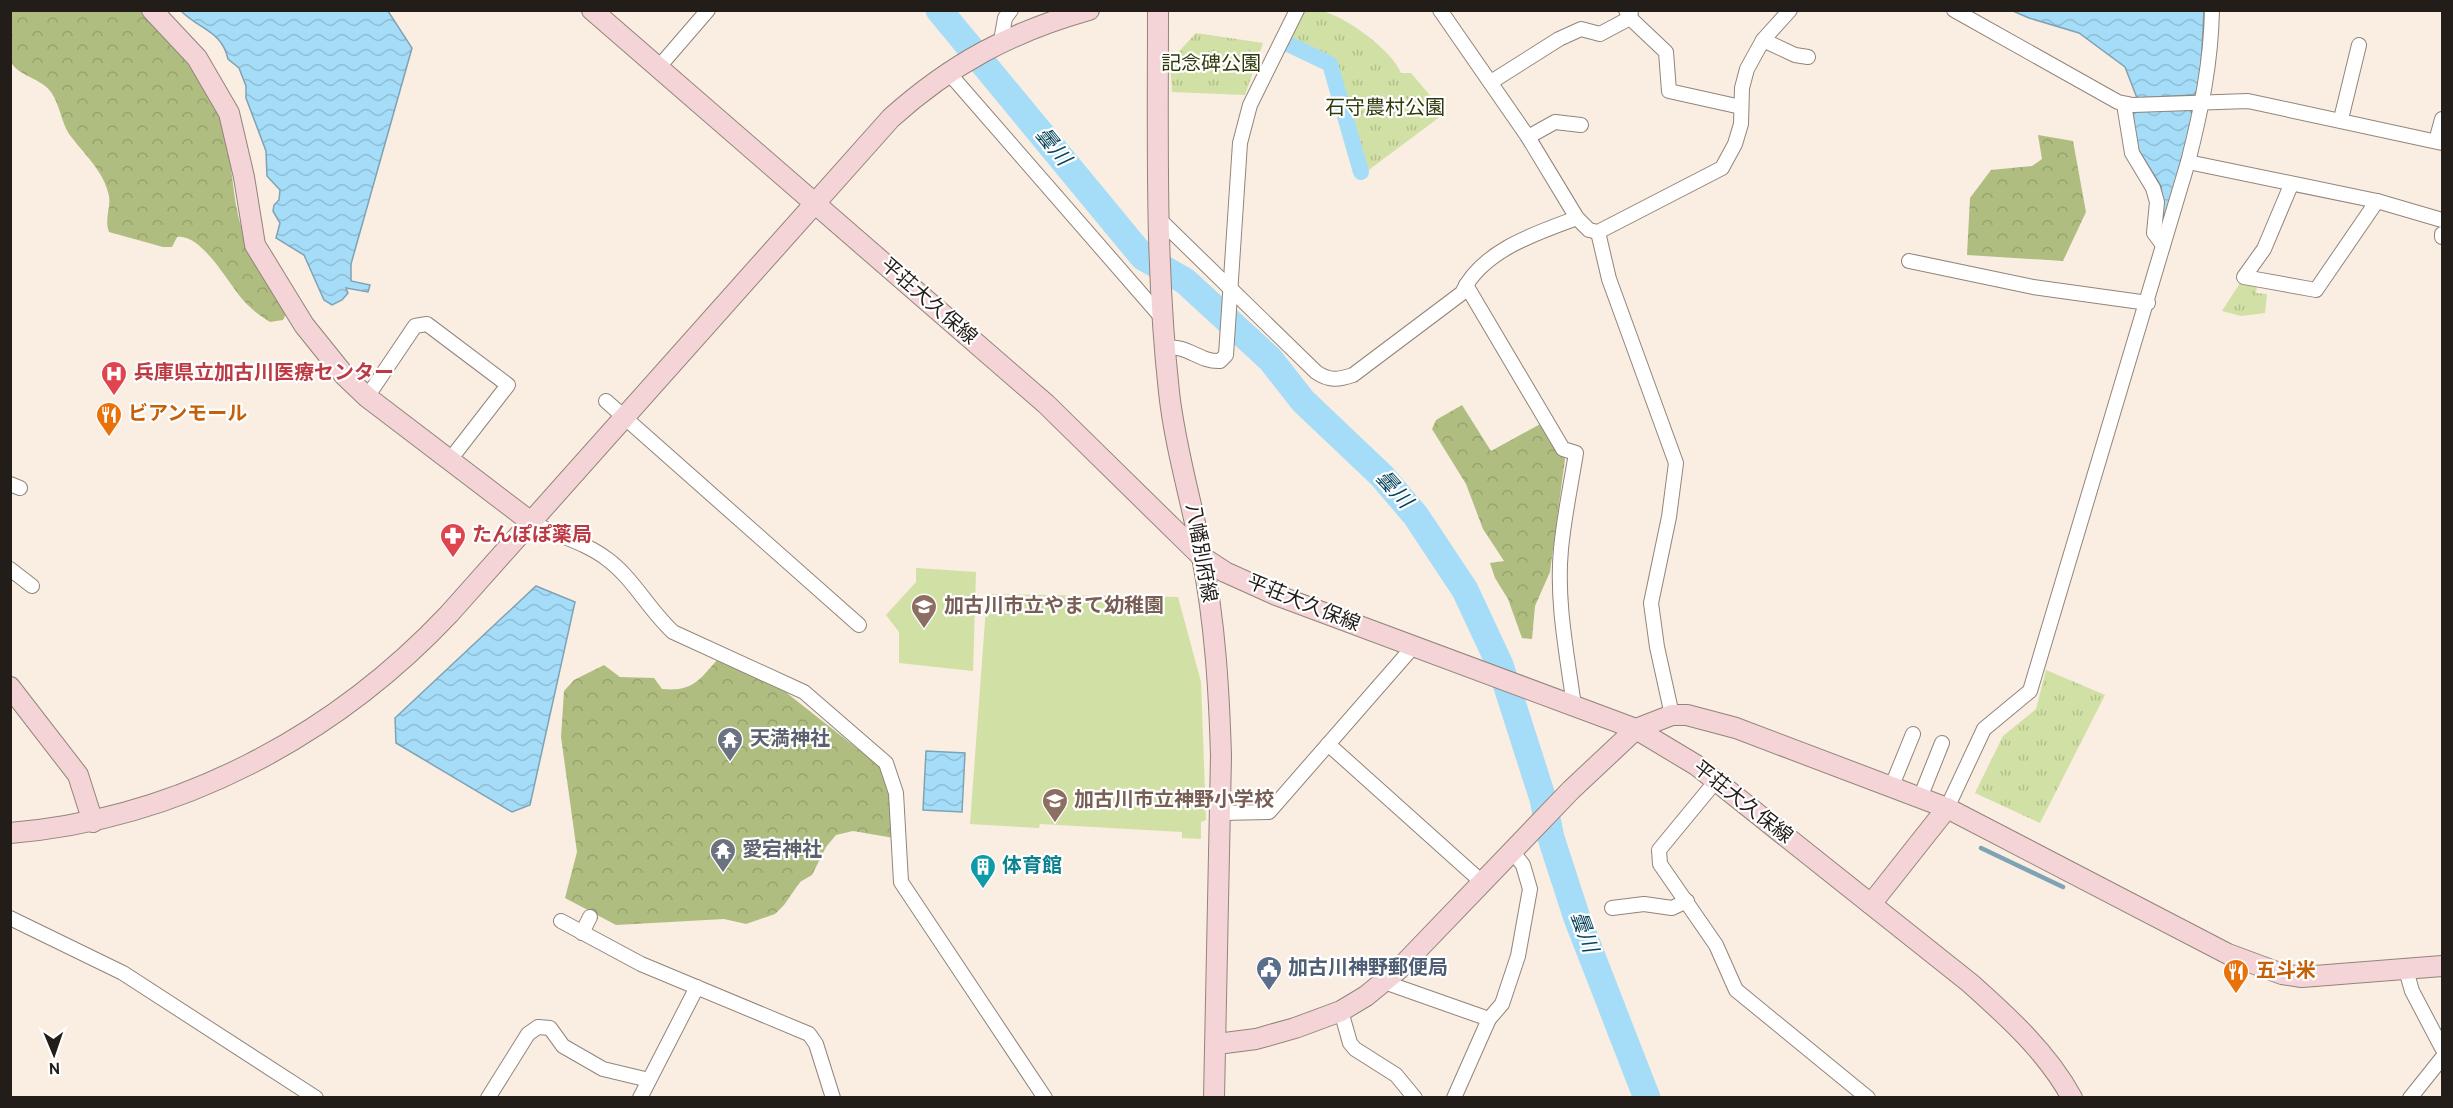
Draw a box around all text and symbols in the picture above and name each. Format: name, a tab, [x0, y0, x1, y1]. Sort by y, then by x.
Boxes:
park label: 記念碑公園	[1161, 52, 1261, 78]
park label: 石守農村公園	[1325, 96, 1445, 122]
water label: 曇川	[1028, 122, 1077, 173]
street label: 平荘大久保線	[874, 253, 982, 351]
hospital icon: 兵庫県立加古川医療センター	[99, 359, 129, 397]
place label: 兵庫県立加古川医療センター	[134, 361, 394, 387]
restaurant icon: ビアンモール	[94, 400, 124, 438]
place label: ビアンモール	[128, 402, 247, 428]
water label: 曇川	[1369, 465, 1418, 516]
street label: 八幡別府線	[1179, 502, 1221, 604]
pharmacy icon: たんぽぽ薬局	[438, 521, 468, 559]
place label: たんぽぽ薬局	[472, 523, 592, 549]
street label: 平荘大久保線	[1242, 569, 1364, 639]
school or university icon: 加古川市立やまて幼稚園	[909, 592, 939, 630]
place label: 加古川市立やまて幼稚園	[944, 594, 1164, 620]
temple icon: 天満神社	[715, 725, 745, 763]
place label: 天満神社	[750, 727, 830, 753]
street label: 平荘大久保線	[1687, 756, 1797, 850]
school or university icon: 加古川市立神野小学校	[1040, 786, 1070, 824]
place label: 加古川市立神野小学校	[1074, 788, 1274, 814]
temple icon: 愛宕神社	[708, 836, 738, 874]
place label: 愛宕神社	[742, 838, 822, 864]
building icon: 体育館	[968, 852, 998, 890]
place label: 体育館	[1002, 854, 1062, 880]
water label: 曇川	[1563, 908, 1604, 958]
public building icon: 加古川神野郵便局	[1254, 954, 1284, 992]
place label: 加古川神野郵便局	[1288, 956, 1448, 982]
restaurant icon: 五斗米	[2221, 957, 2251, 995]
place label: 五斗米	[2256, 959, 2316, 985]
north arrow	[24, 1024, 84, 1084]
text: N	[48, 1057, 61, 1077]

